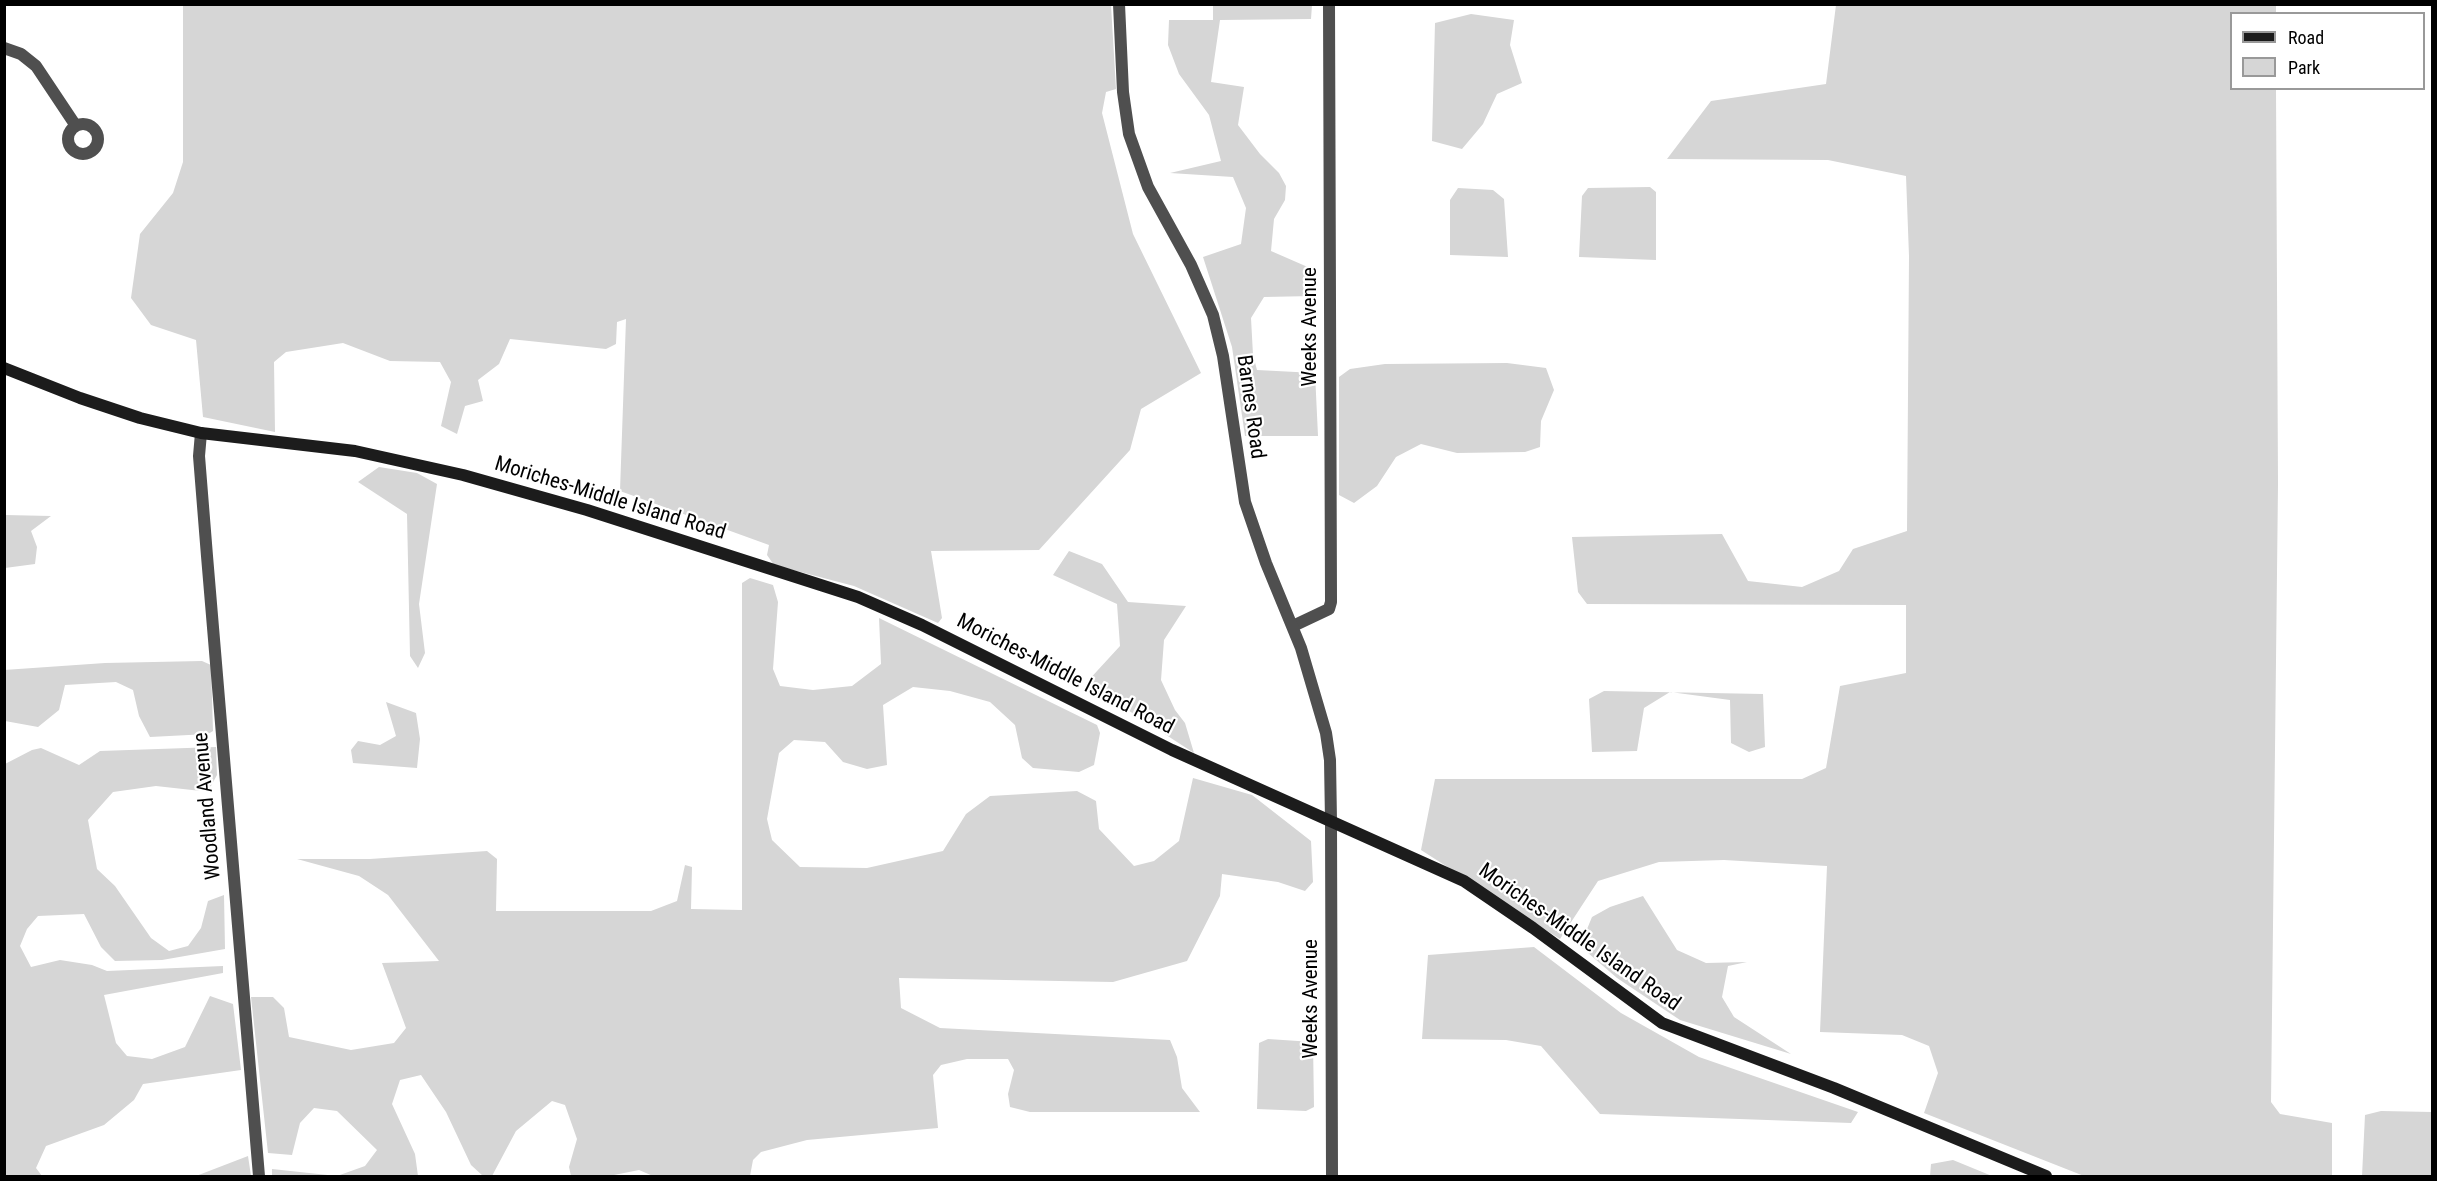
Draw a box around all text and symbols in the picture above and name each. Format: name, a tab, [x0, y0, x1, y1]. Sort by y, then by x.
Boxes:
legend	[2230, 12, 2425, 90]
text: Road	[2288, 27, 2324, 48]
text: Park	[2288, 57, 2320, 78]
street label: Weeks Avenue	[1298, 267, 1324, 387]
street label: Barnes Road	[1230, 354, 1270, 460]
street label: Moriches-Middle Island Road	[491, 452, 729, 546]
street label: Moriches-Middle Island Road	[952, 609, 1178, 741]
street label: Woodland Avenue	[189, 731, 227, 881]
street label: Moriches-Middle Island Road	[1473, 859, 1685, 1017]
street label: Weeks Avenue	[1299, 939, 1325, 1059]

